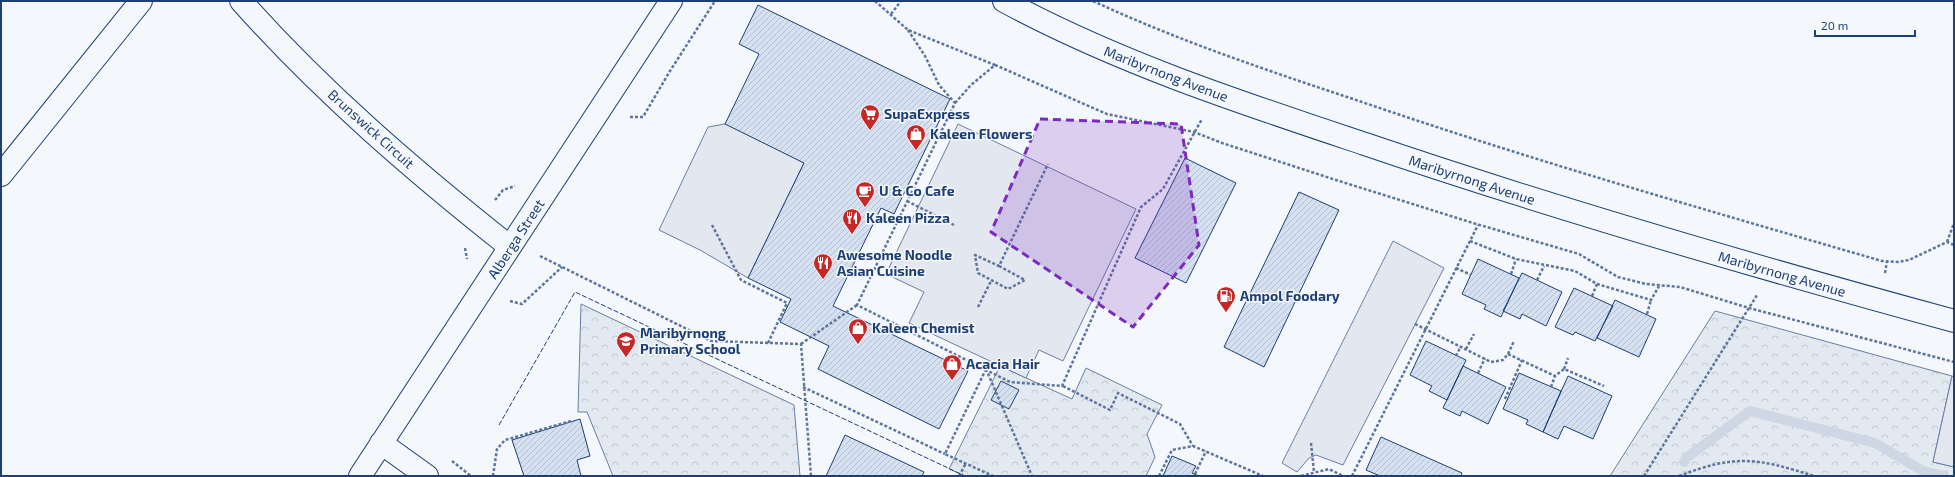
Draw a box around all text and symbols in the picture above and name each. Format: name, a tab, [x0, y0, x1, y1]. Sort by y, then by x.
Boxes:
scale bar	[1815, 12, 1915, 38]
text: 20 m	[1821, 18, 1848, 32]
street label: Maribyrnong Avenue	[1102, 42, 1231, 105]
street label: Brunswick Circuit	[325, 86, 418, 172]
supermarket icon: SupaExpress	[859, 103, 881, 131]
place label: SupaExpress	[884, 105, 970, 122]
shop icon: Kaleen Flowers	[905, 123, 927, 151]
place label: Kaleen Flowers	[930, 125, 1032, 142]
street label: Maribyrnong Avenue	[1407, 151, 1537, 208]
cafe icon: U & Co Cafe	[854, 180, 876, 208]
place label: U & Co Cafe	[879, 182, 955, 199]
street label: Alberga Street	[484, 196, 548, 282]
restaurant icon: Kaleen Pizza	[841, 207, 863, 235]
place label: Kaleen Pizza	[866, 209, 950, 226]
place label: Awesome Noodle Asian Cuisine	[837, 246, 952, 279]
street label: Maribyrnong Avenue	[1716, 247, 1848, 300]
restaurant icon: Awesome Noodle Asian Cuisine	[812, 252, 834, 280]
fuel station icon: Ampol Foodary	[1215, 285, 1237, 313]
place label: Ampol Foodary	[1240, 287, 1340, 304]
shop icon: Kaleen Chemist	[847, 317, 869, 345]
place label: Kaleen Chemist	[872, 319, 975, 336]
place label: Maribyrnong Primary School	[640, 324, 741, 357]
school or university icon: Maribyrnong Primary School	[615, 330, 637, 358]
shop icon: Acacia Hair	[941, 353, 963, 381]
place label: Acacia Hair	[966, 355, 1040, 372]

